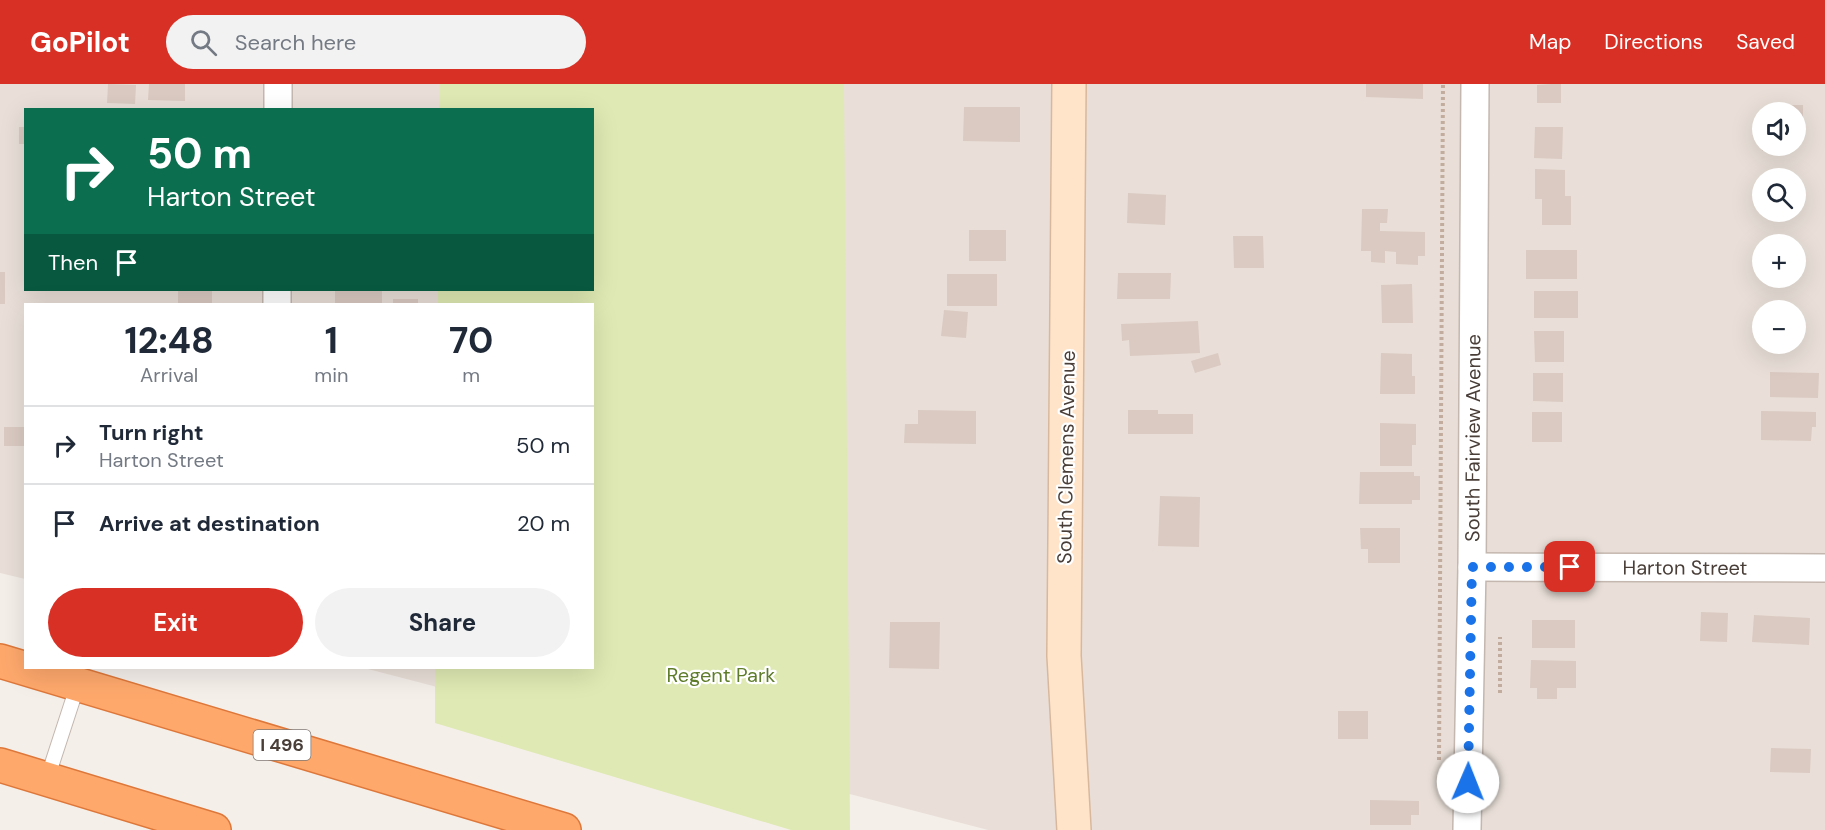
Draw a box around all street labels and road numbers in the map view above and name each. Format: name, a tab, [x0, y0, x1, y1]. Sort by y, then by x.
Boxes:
street label: South Fairview Avenue	[1459, 334, 1486, 542]
street label: South Clemens Avenue	[1051, 350, 1081, 564]
street label: Harton Street	[1623, 554, 1748, 581]
road number: I 496	[254, 730, 310, 760]

